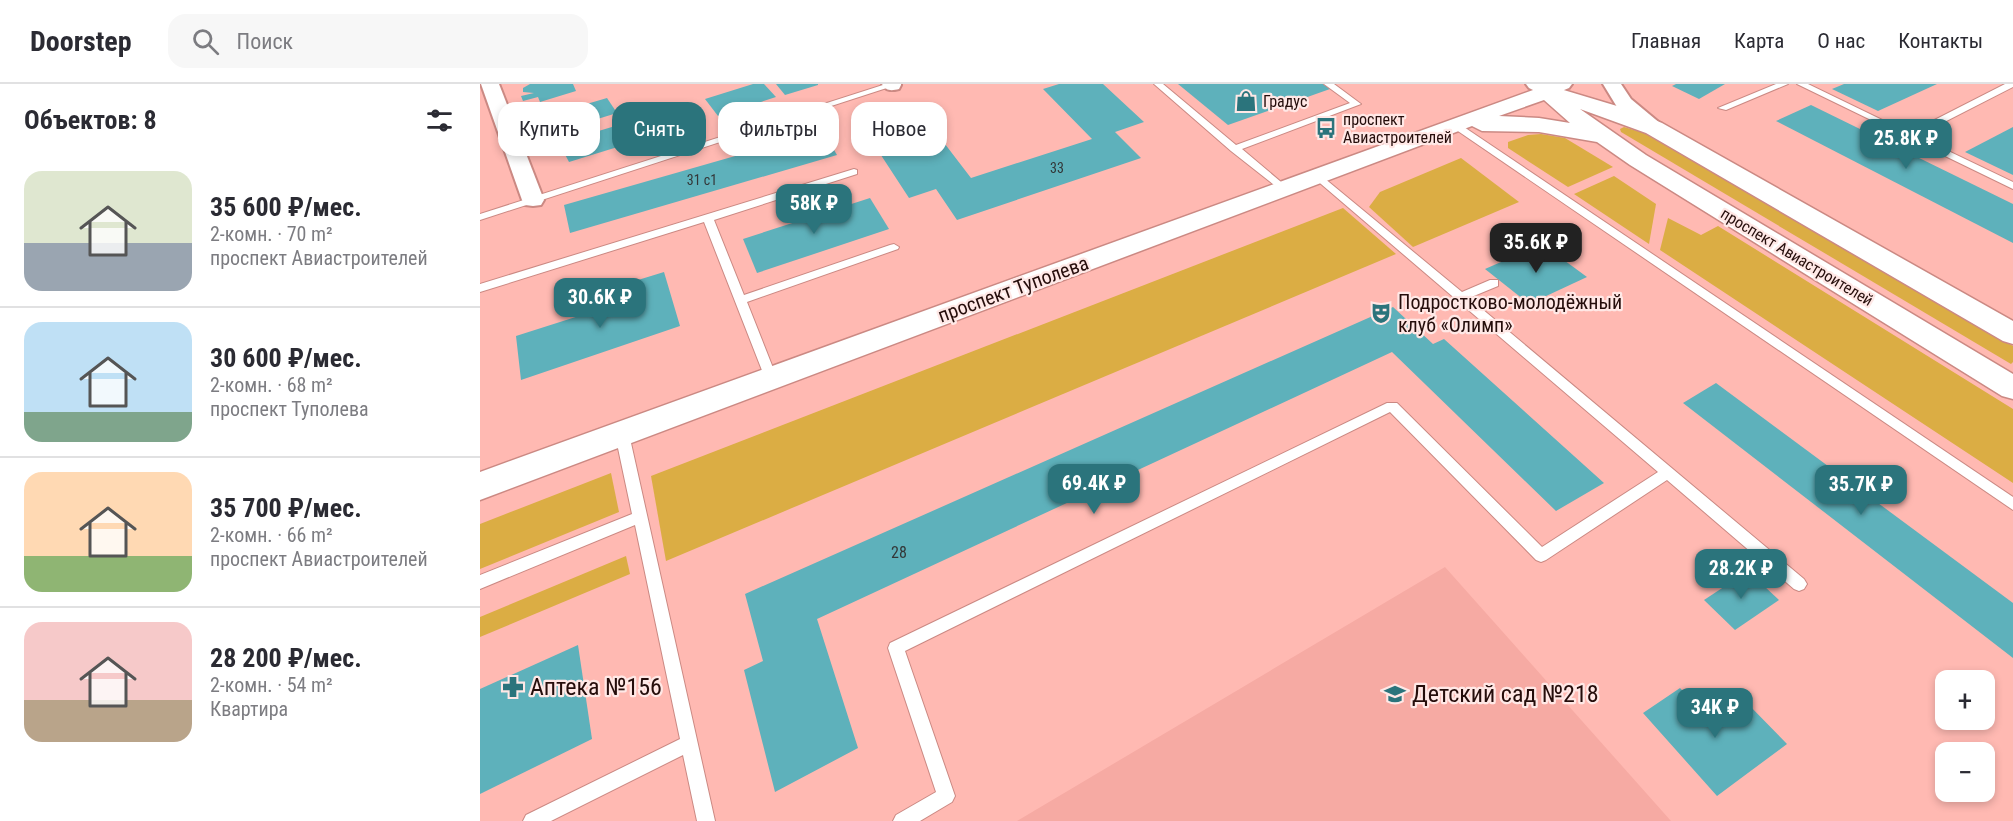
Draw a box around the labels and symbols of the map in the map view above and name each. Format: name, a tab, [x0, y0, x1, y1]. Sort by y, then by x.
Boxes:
shop icon: Градус	[1234, 89, 1258, 113]
place label: Градус	[1263, 92, 1307, 111]
place label: проспект Авиастроителей	[1343, 110, 1452, 147]
bus stop icon: проспект Авиастроителей	[1314, 116, 1338, 140]
pin: 25.8K ₽	[1851, 119, 1961, 170]
house number: 33	[1050, 160, 1064, 176]
house number: 31 с1	[687, 172, 717, 188]
pin: 58K ₽	[772, 184, 856, 235]
street label: проспект Авиастроителей	[1717, 204, 1877, 310]
pin: 35.6K ₽	[1481, 223, 1591, 274]
street label: проспект Туполева	[934, 251, 1092, 327]
pin: 30.6K ₽	[545, 278, 655, 329]
place label: Подростково-молодёжный клуб «Олимп»	[1398, 290, 1622, 337]
theatre icon: Подростково-молодёжный клуб «Олимп»	[1369, 301, 1393, 325]
pin: 69.4K ₽	[1039, 464, 1149, 515]
pin: 35.7K ₽	[1806, 465, 1916, 516]
house number: 28	[891, 543, 907, 562]
pin: 28.2K ₽	[1686, 549, 1796, 600]
place label: Аптека №156	[530, 673, 662, 701]
pharmacy icon: Аптека №156	[501, 675, 525, 699]
place label: Детский сад №218	[1412, 680, 1599, 708]
school or university icon: Детский сад №218	[1383, 682, 1407, 706]
pin: 34K ₽	[1673, 688, 1757, 739]

